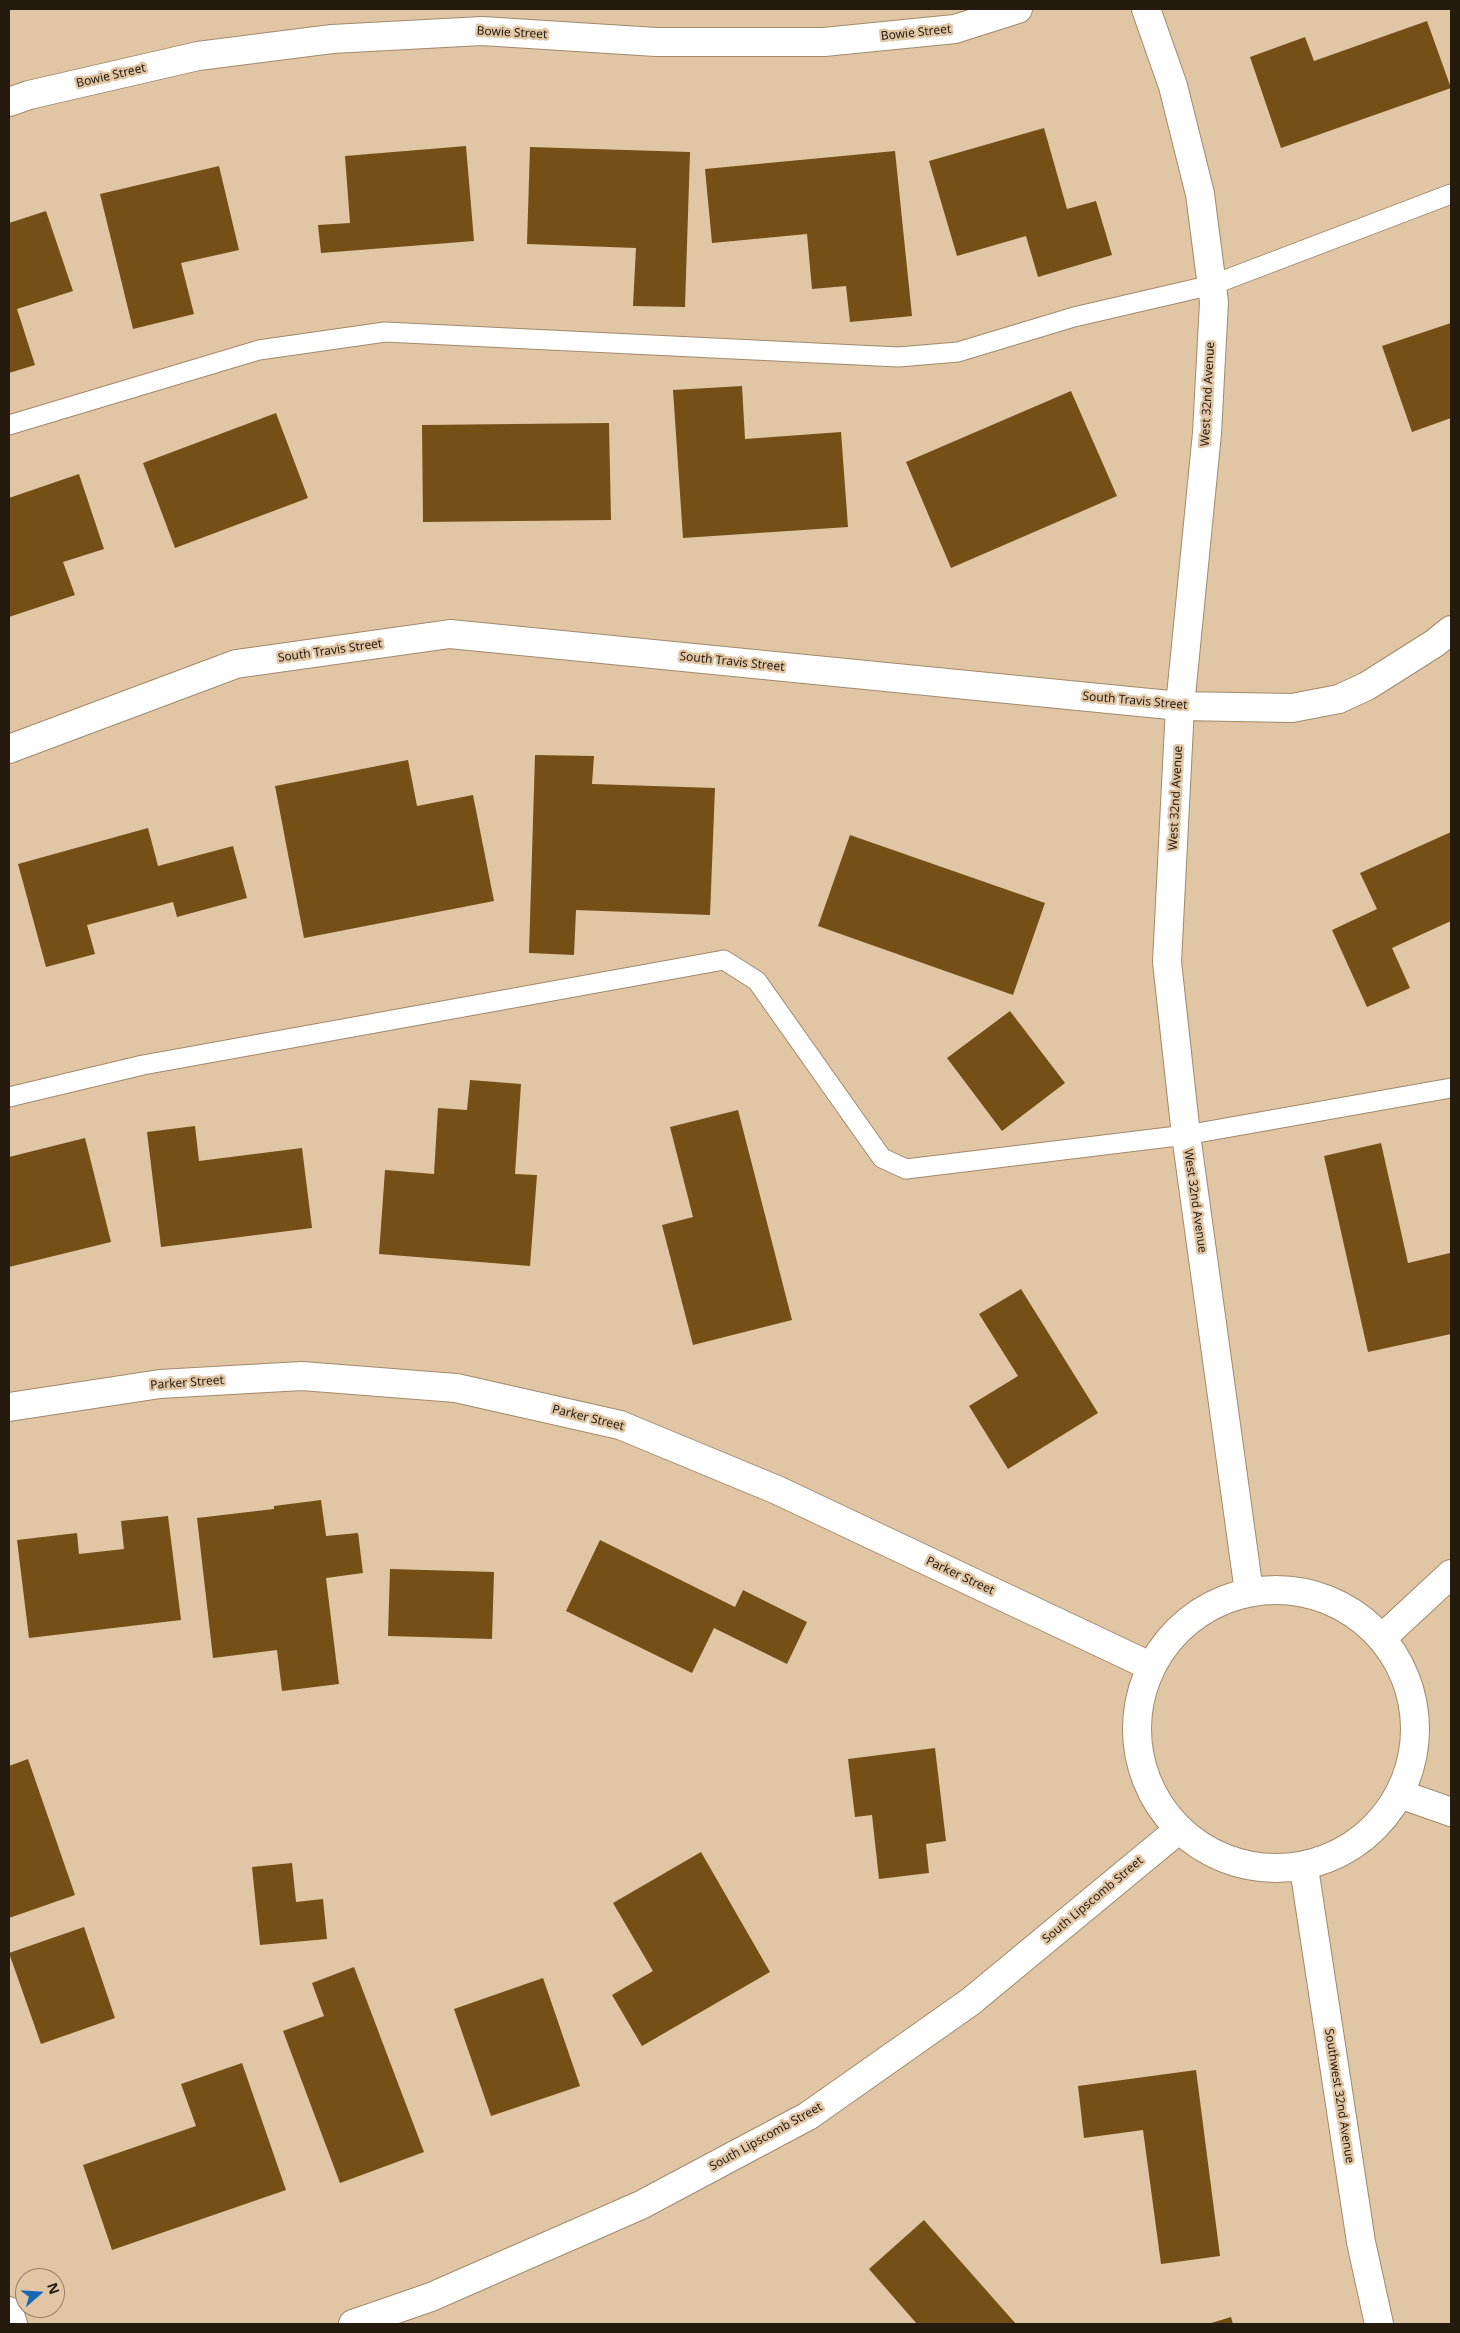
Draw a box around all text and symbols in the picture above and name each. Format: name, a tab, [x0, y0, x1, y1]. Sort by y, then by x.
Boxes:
street label: Bowie Street	[880, 22, 952, 44]
street label: Bowie Street	[476, 24, 548, 42]
street label: Bowie Street	[75, 61, 147, 91]
street label: West 32nd Avenue	[1198, 341, 1218, 447]
street label: South Travis Street	[277, 637, 383, 665]
street label: South Travis Street	[679, 649, 785, 675]
street label: South Travis Street	[1082, 689, 1188, 713]
street label: West 32nd Avenue	[1166, 745, 1186, 851]
street label: West 32nd Avenue	[1181, 1148, 1209, 1254]
street label: Parker Street	[150, 1373, 224, 1393]
street label: Parker Street	[551, 1402, 625, 1434]
street label: Parker Street	[924, 1554, 996, 1598]
street label: South Lipscomb Street	[1040, 1854, 1146, 1946]
street label: Southwest 32nd Avenue	[1321, 2028, 1357, 2164]
street label: South Lipscomb Street	[707, 2100, 825, 2174]
north arrow	[15, 2268, 65, 2318]
text: N	[43, 2280, 65, 2297]

